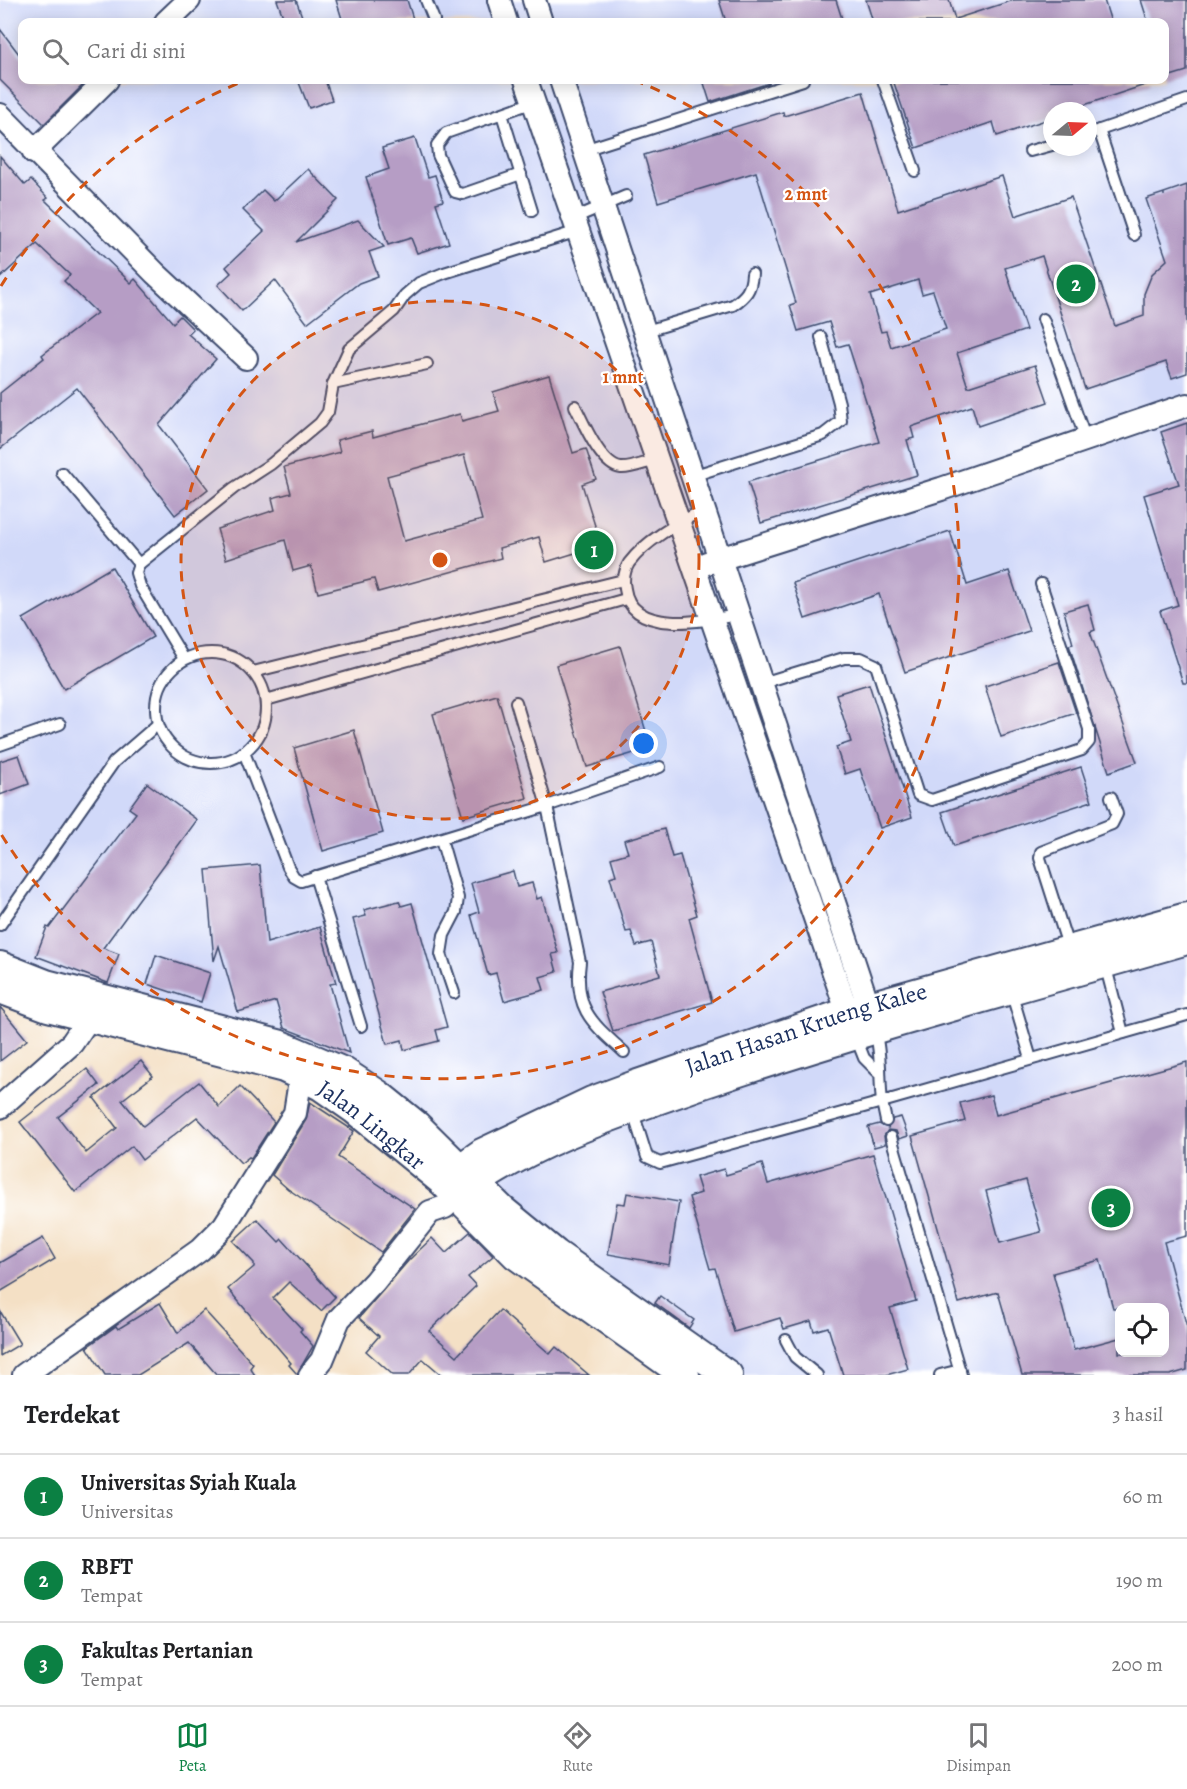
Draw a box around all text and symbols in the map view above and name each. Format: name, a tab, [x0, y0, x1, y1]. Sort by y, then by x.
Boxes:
search box	[18, 18, 1169, 84]
icon: search	[39, 35, 72, 68]
text: Cari di sini	[87, 36, 186, 66]
north arrow	[1043, 102, 1097, 156]
text: 2 mnt	[784, 182, 828, 206]
pin: 2	[1056, 262, 1096, 306]
text: 1 mnt	[603, 365, 643, 389]
pin: 1	[574, 528, 614, 572]
centre of rings	[430, 550, 450, 570]
your location	[629, 729, 658, 758]
street label: Jalan Hasan Krueng Kalee	[681, 975, 931, 1083]
street label: Jalan Lingkar	[311, 1072, 432, 1177]
pin: 3	[1092, 1186, 1130, 1230]
map controls	[1115, 1303, 1169, 1357]
button: locate	[1115, 1303, 1169, 1357]
text: Terdekat	[24, 1397, 120, 1432]
text: 3 hasil	[1112, 1401, 1163, 1428]
text: Universitas Syiah Kuala	[81, 1468, 297, 1498]
text: 1	[40, 1483, 47, 1510]
text: 60 m	[1123, 1483, 1163, 1510]
text: Universitas	[81, 1498, 174, 1525]
text: RBFT	[81, 1552, 133, 1582]
text: 2	[39, 1567, 48, 1594]
text: 190 m	[1116, 1567, 1163, 1594]
text: Tempat	[81, 1582, 143, 1609]
text: Fakultas Pertanian	[81, 1636, 253, 1666]
text: 3	[39, 1651, 48, 1678]
text: 200 m	[1112, 1651, 1163, 1678]
text: Tempat	[81, 1666, 143, 1693]
tab: Peta	[176, 1719, 209, 1777]
tab: Rute	[561, 1719, 594, 1777]
tab: Disimpan	[946, 1719, 1011, 1777]

